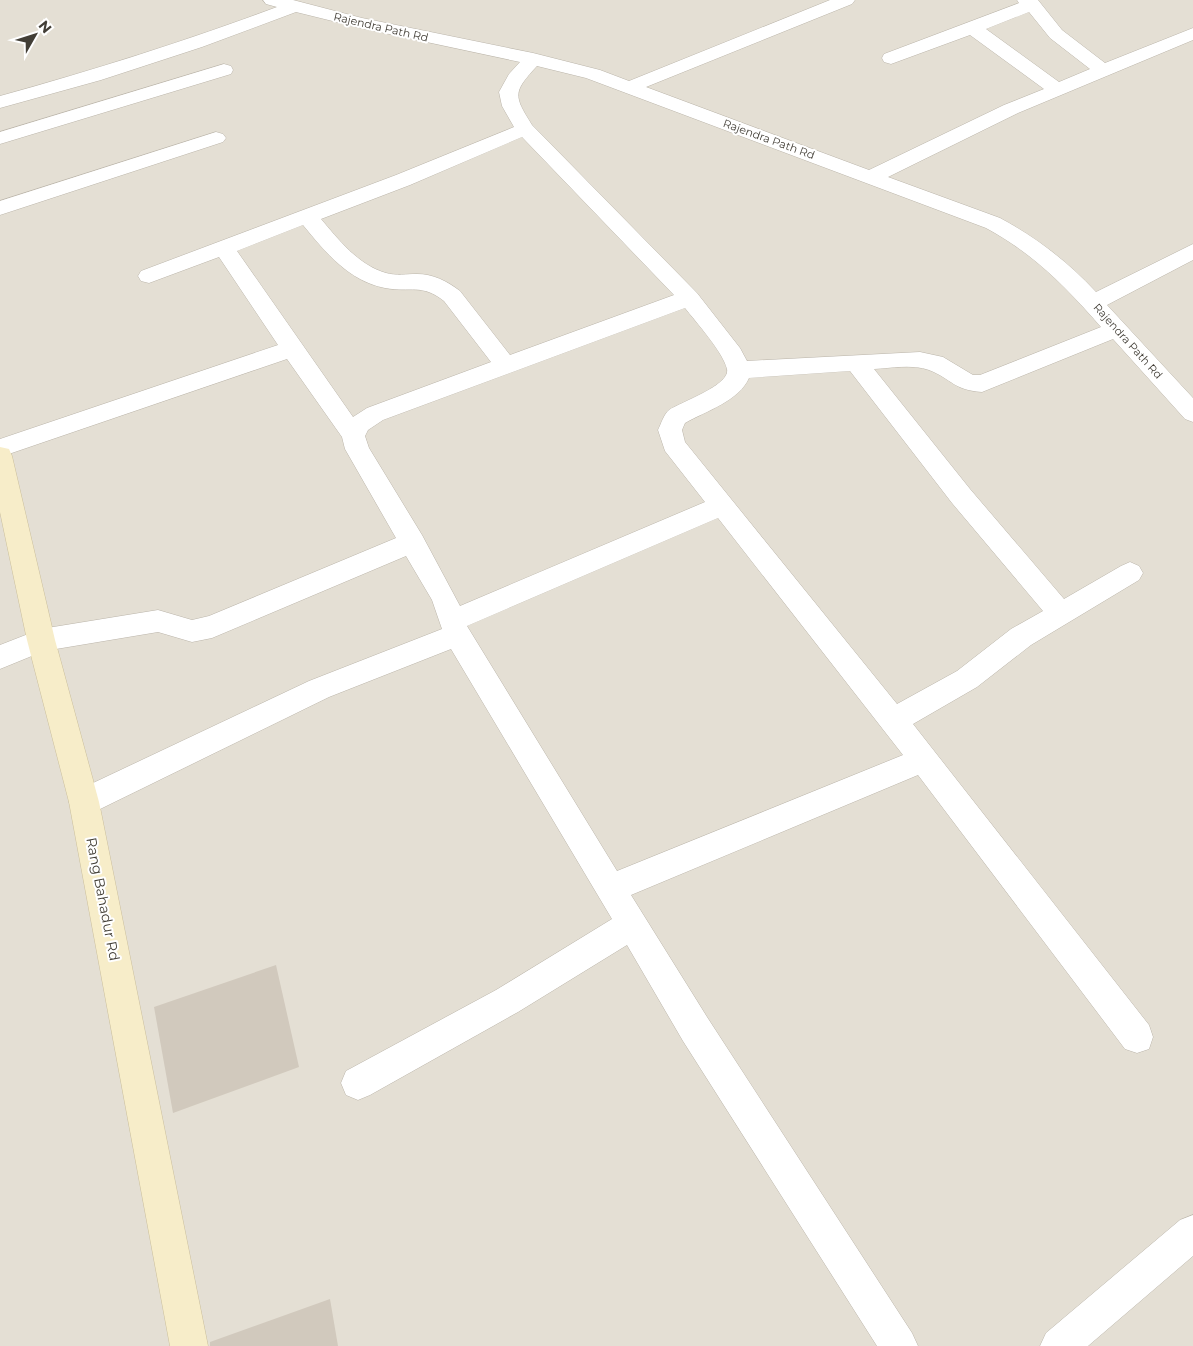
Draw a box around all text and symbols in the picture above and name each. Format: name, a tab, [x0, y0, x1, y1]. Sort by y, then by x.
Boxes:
street label: Rajendra Path Rd	[332, 9, 430, 45]
north arrow	[10, 10, 60, 60]
text: N	[35, 17, 56, 37]
street label: Rajendra Path Rd	[721, 116, 817, 162]
street label: Rajendra Path Rd	[1090, 300, 1166, 382]
street label: Rang Bahadur Rd	[82, 836, 124, 962]

